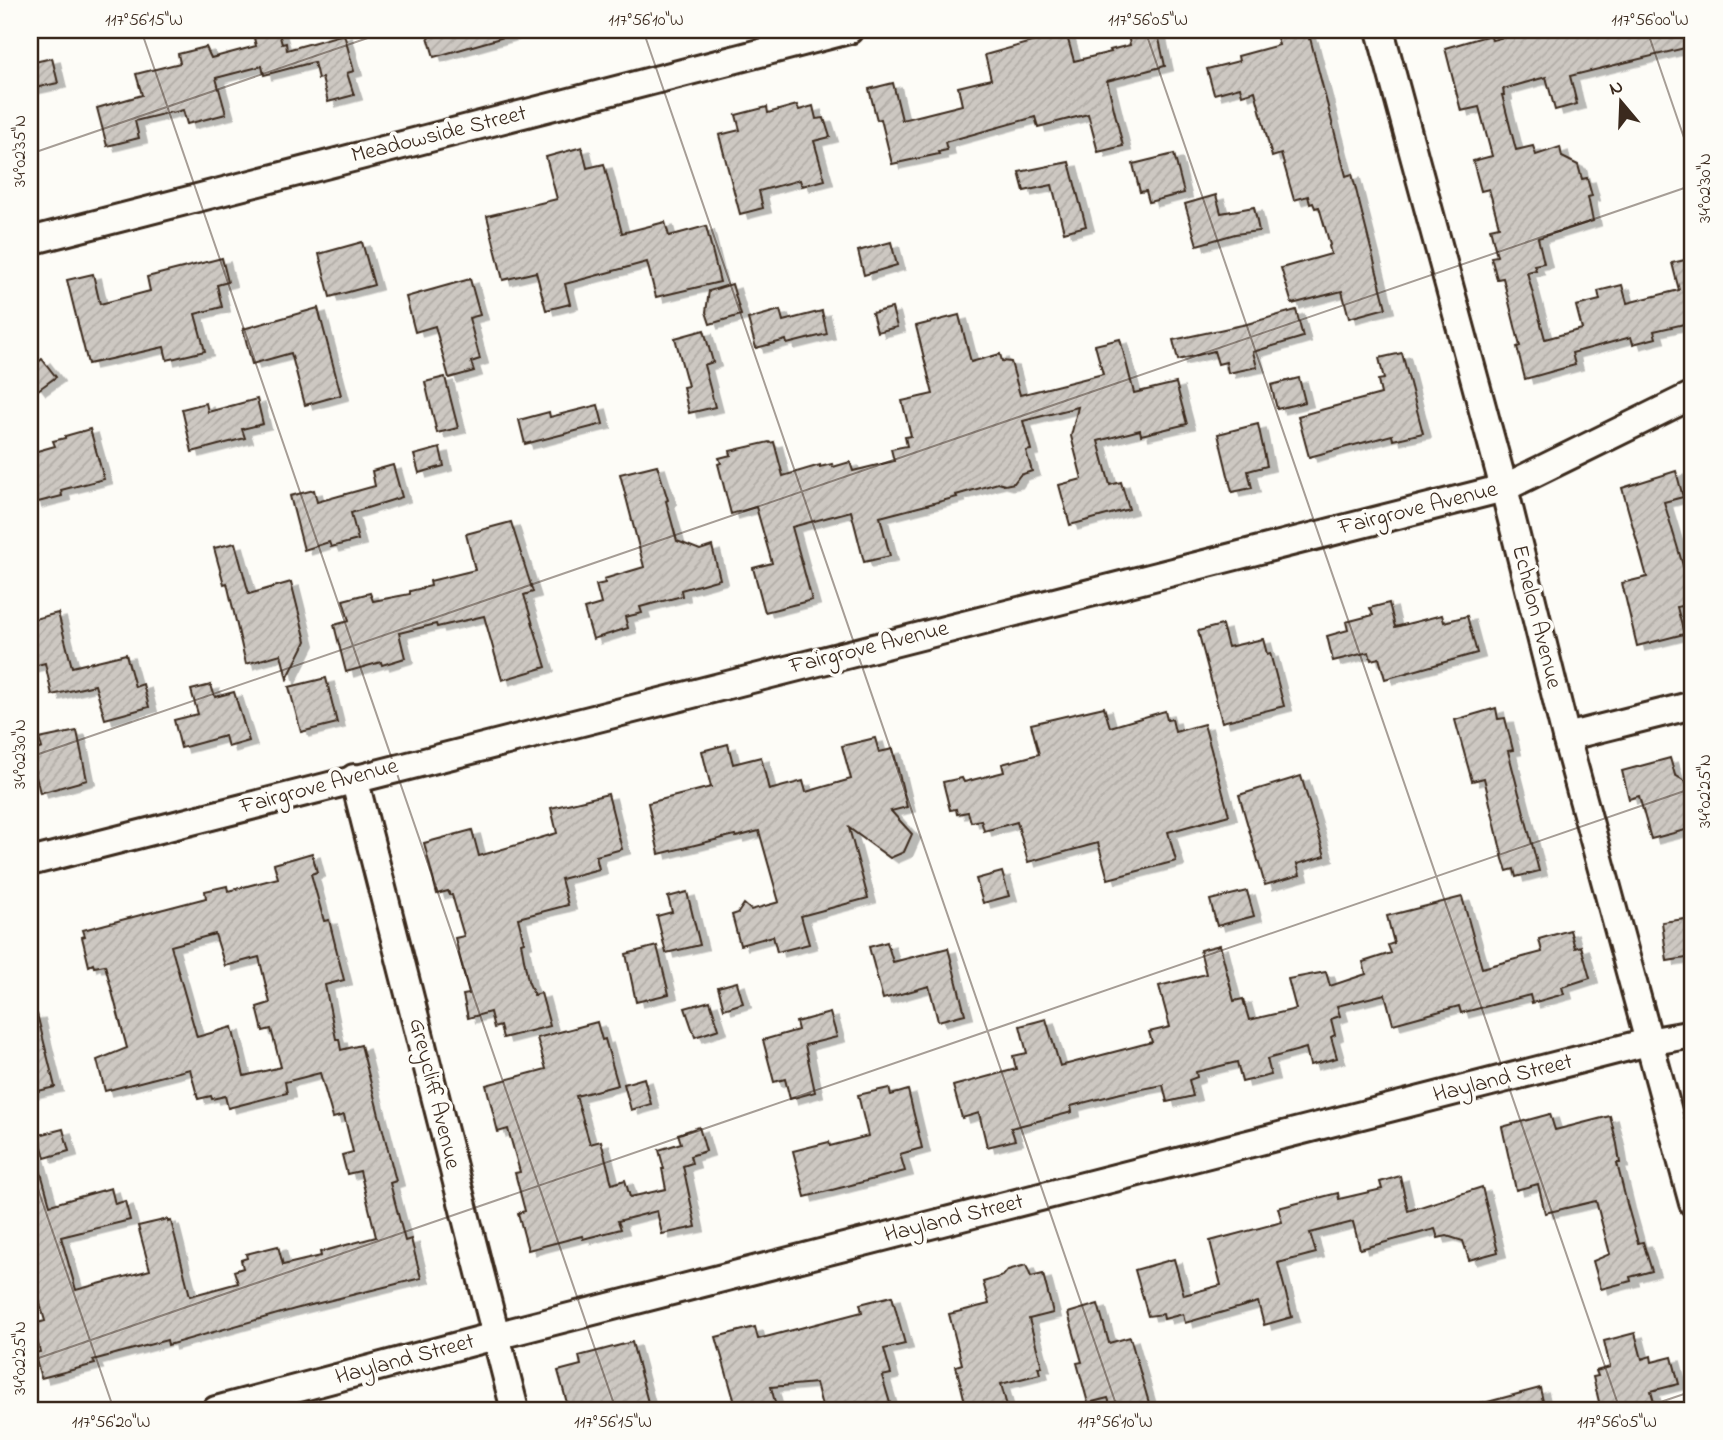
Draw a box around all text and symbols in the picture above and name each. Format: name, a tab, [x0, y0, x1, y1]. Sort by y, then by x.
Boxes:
text: 117°56'15"W	[105, 8, 183, 34]
text: 117°56'10"W	[608, 8, 684, 34]
text: 117°56'05"W	[1108, 8, 1188, 34]
text: 117°56'00"W	[1611, 8, 1689, 34]
north arrow	[1586, 66, 1656, 136]
text: N	[1606, 73, 1627, 103]
street label: Meadowside Street	[348, 97, 530, 173]
text: 34°02'35"N	[8, 115, 34, 187]
text: 34°02'30"N	[1693, 153, 1719, 223]
street label: Fairgrove Avenue	[1334, 473, 1502, 546]
street label: Echelon Avenue	[1502, 542, 1570, 693]
street label: Fairgrove Avenue	[785, 612, 953, 685]
text: 34°02'30"N	[8, 719, 34, 789]
street label: Fairgrove Avenue	[235, 750, 403, 825]
text: 34°02'25"N	[1693, 754, 1719, 828]
street label: Greycliff Avenue	[397, 1015, 469, 1174]
street label: Hayland Street	[1430, 1046, 1577, 1114]
street label: Hayland Street	[881, 1186, 1028, 1254]
text: 34°02'25"N	[8, 1321, 34, 1395]
street label: Hayland Street	[332, 1326, 479, 1396]
text: 117°56'20"W	[72, 1410, 150, 1436]
text: 117°56'15"W	[574, 1410, 652, 1436]
text: 117°56'10"W	[1077, 1410, 1153, 1436]
text: 117°56'05"W	[1577, 1410, 1657, 1436]

